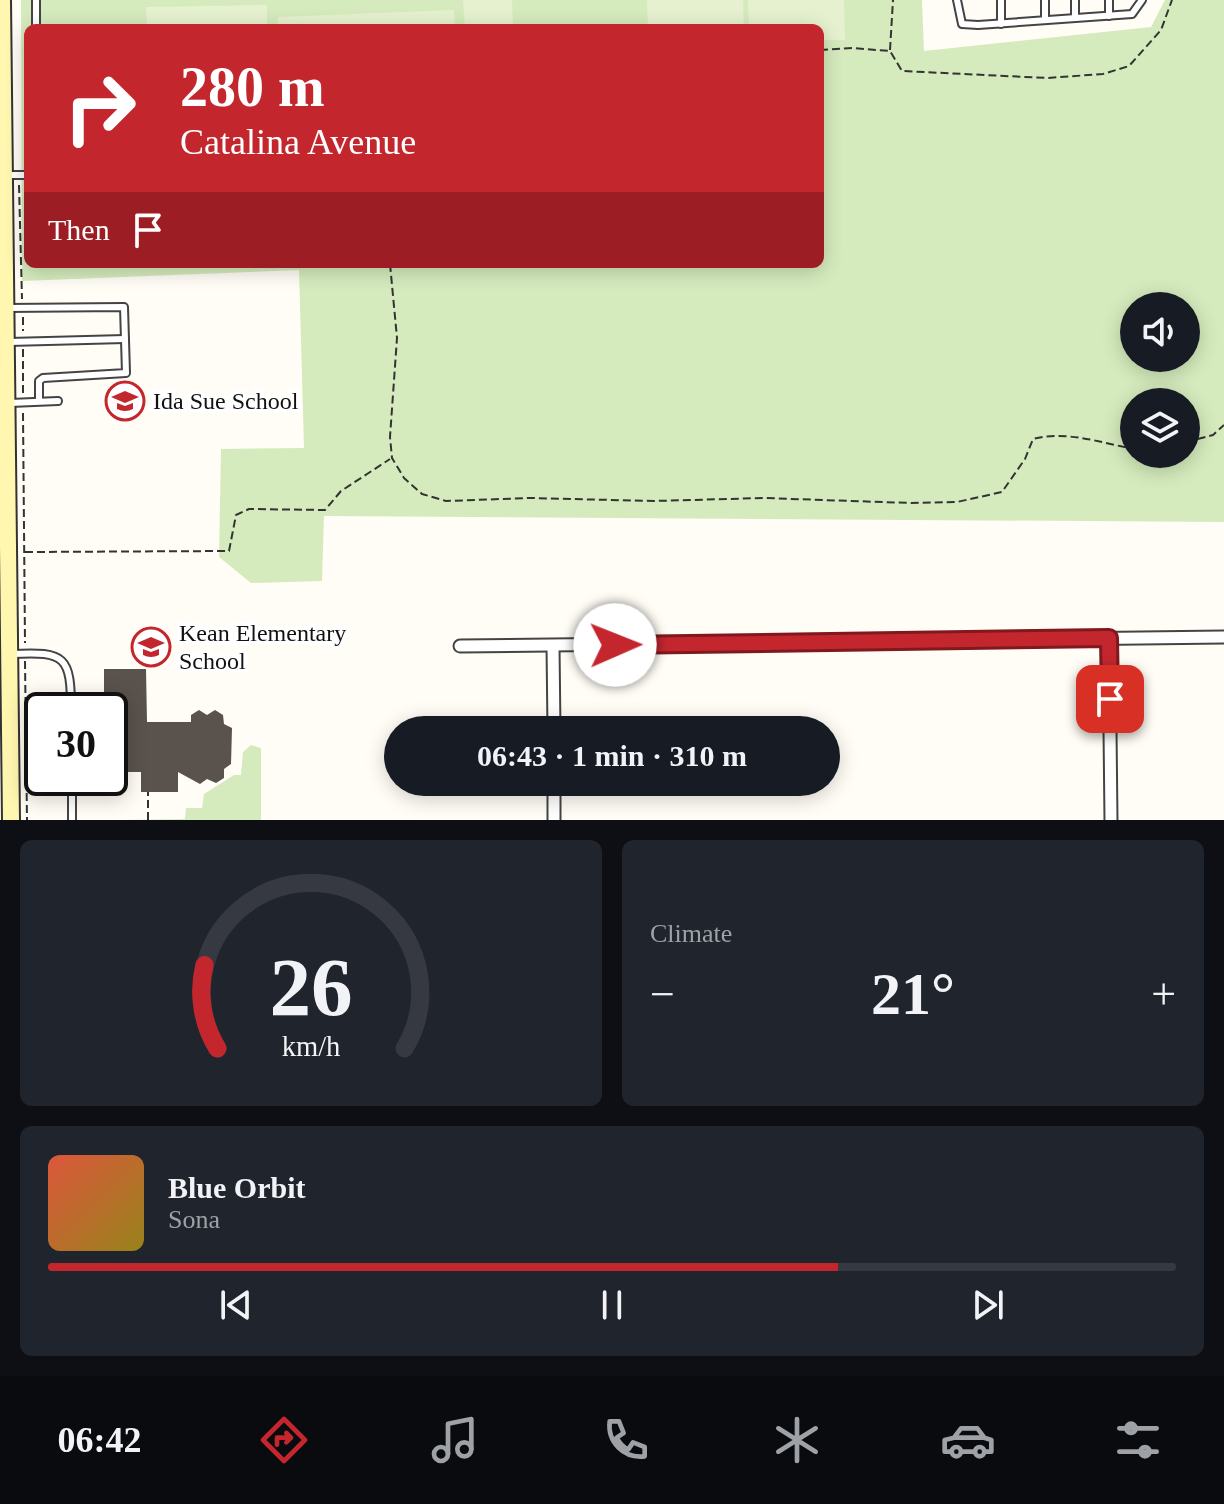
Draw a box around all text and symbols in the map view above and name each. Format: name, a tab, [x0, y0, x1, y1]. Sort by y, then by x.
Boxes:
icon: right	[48, 56, 152, 160]
text: 280 m	[180, 56, 325, 118]
text: Catalina Avenue	[180, 122, 416, 162]
icon: arrive	[126, 208, 170, 252]
text: Then	[48, 213, 110, 246]
map controls	[1120, 292, 1200, 468]
button: sound	[1120, 292, 1200, 372]
school or university icon: Ida Sue School	[104, 380, 146, 422]
place label: Ida Sue School	[153, 388, 299, 414]
button: layers	[1120, 388, 1200, 468]
position arrow	[573, 603, 657, 687]
place label: Kean Elementary School	[179, 620, 346, 674]
school or university icon: Kean Elementary School	[130, 626, 172, 668]
pin	[1076, 665, 1144, 733]
icon: arrive	[1088, 677, 1132, 721]
speed limit sign: 30	[24, 692, 128, 796]
text: 06:43 · 1 min · 310 m	[477, 739, 747, 772]
text: Climate	[650, 919, 732, 948]
text: 26	[269, 941, 353, 1033]
text: 21°	[871, 961, 955, 1027]
text: −	[650, 970, 675, 1019]
text: +	[1151, 970, 1176, 1019]
text: km/h	[282, 1031, 340, 1062]
text: Blue Orbit	[168, 1171, 306, 1204]
text: Sona	[168, 1205, 220, 1234]
icon: previous	[214, 1283, 258, 1327]
icon: pause	[590, 1283, 634, 1327]
icon: next	[966, 1283, 1010, 1327]
icon: directions	[256, 1412, 312, 1468]
icon: music	[427, 1412, 483, 1468]
icon: phone	[598, 1412, 654, 1468]
icon: climate	[769, 1412, 825, 1468]
icon: car	[940, 1412, 996, 1468]
icon: filters	[1110, 1412, 1166, 1468]
text: 06:42	[57, 1420, 141, 1460]

